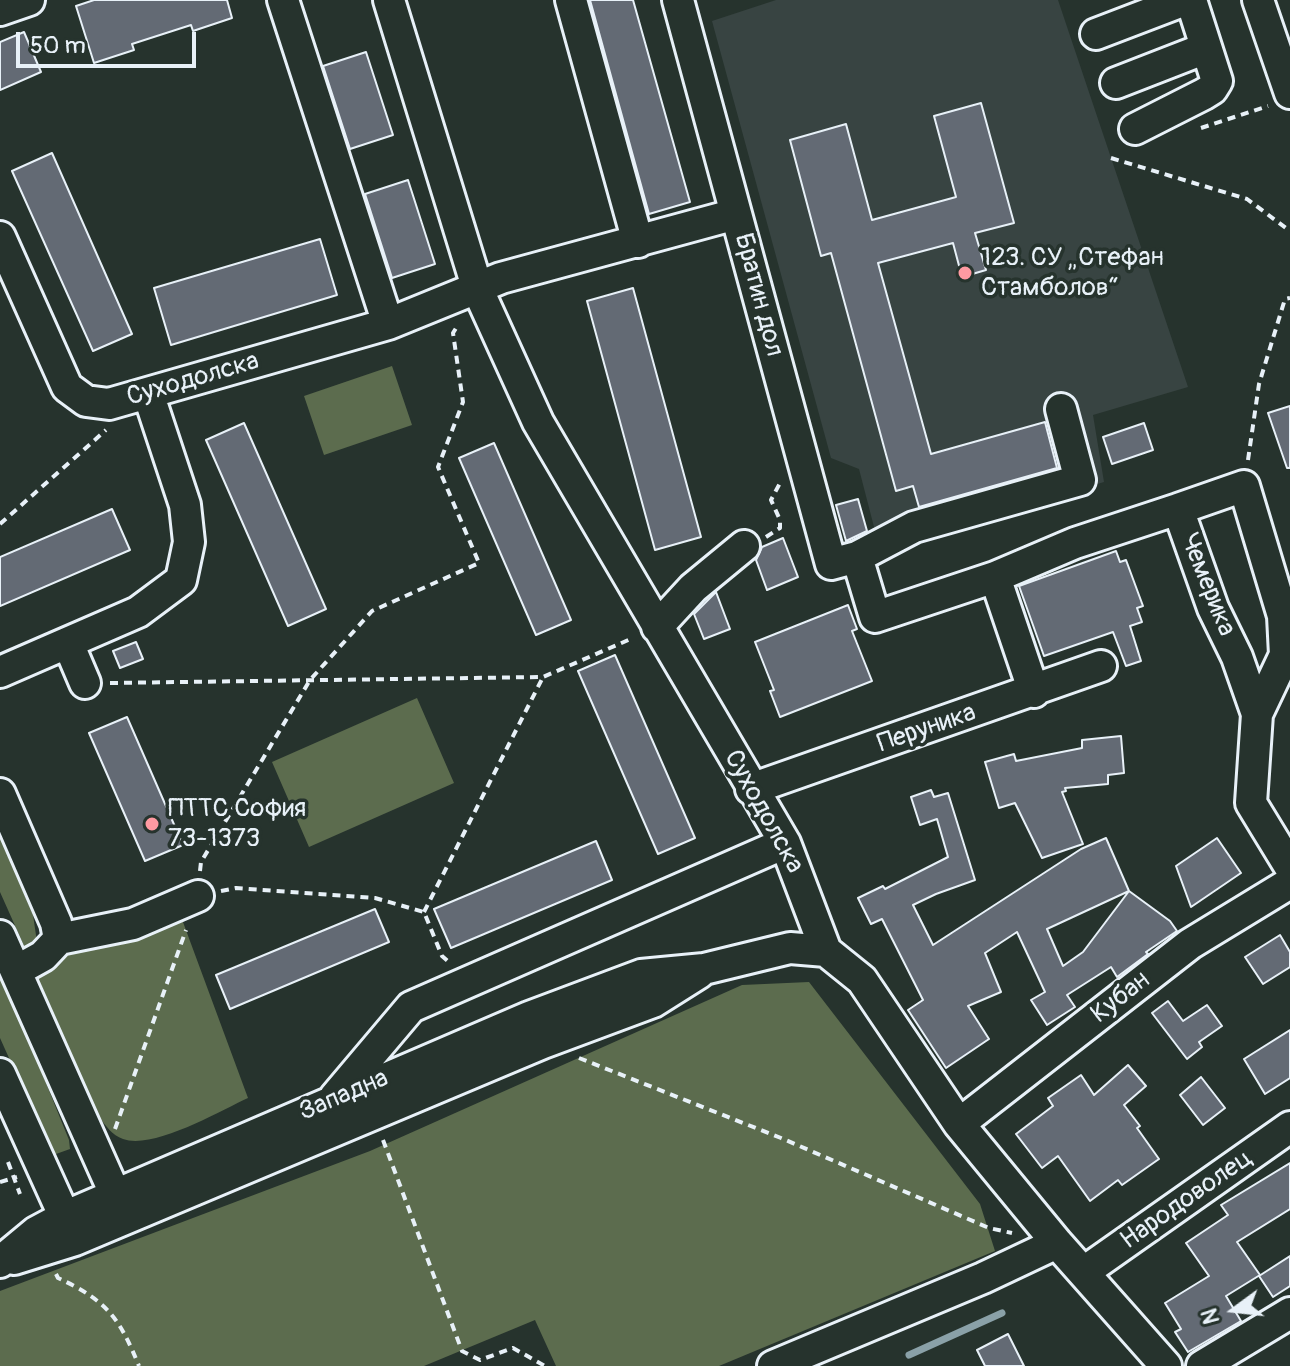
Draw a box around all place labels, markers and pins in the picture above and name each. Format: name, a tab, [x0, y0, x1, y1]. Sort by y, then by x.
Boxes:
place label: 123. СУ „Стефан Стамболов“	[981, 242, 1164, 304]
marker: 123. СУ „Стефан Стамболов“	[956, 264, 974, 282]
place label: ПТТС София 73-1373	[168, 793, 306, 854]
marker: ПТТС София 73-1373	[143, 815, 161, 833]

